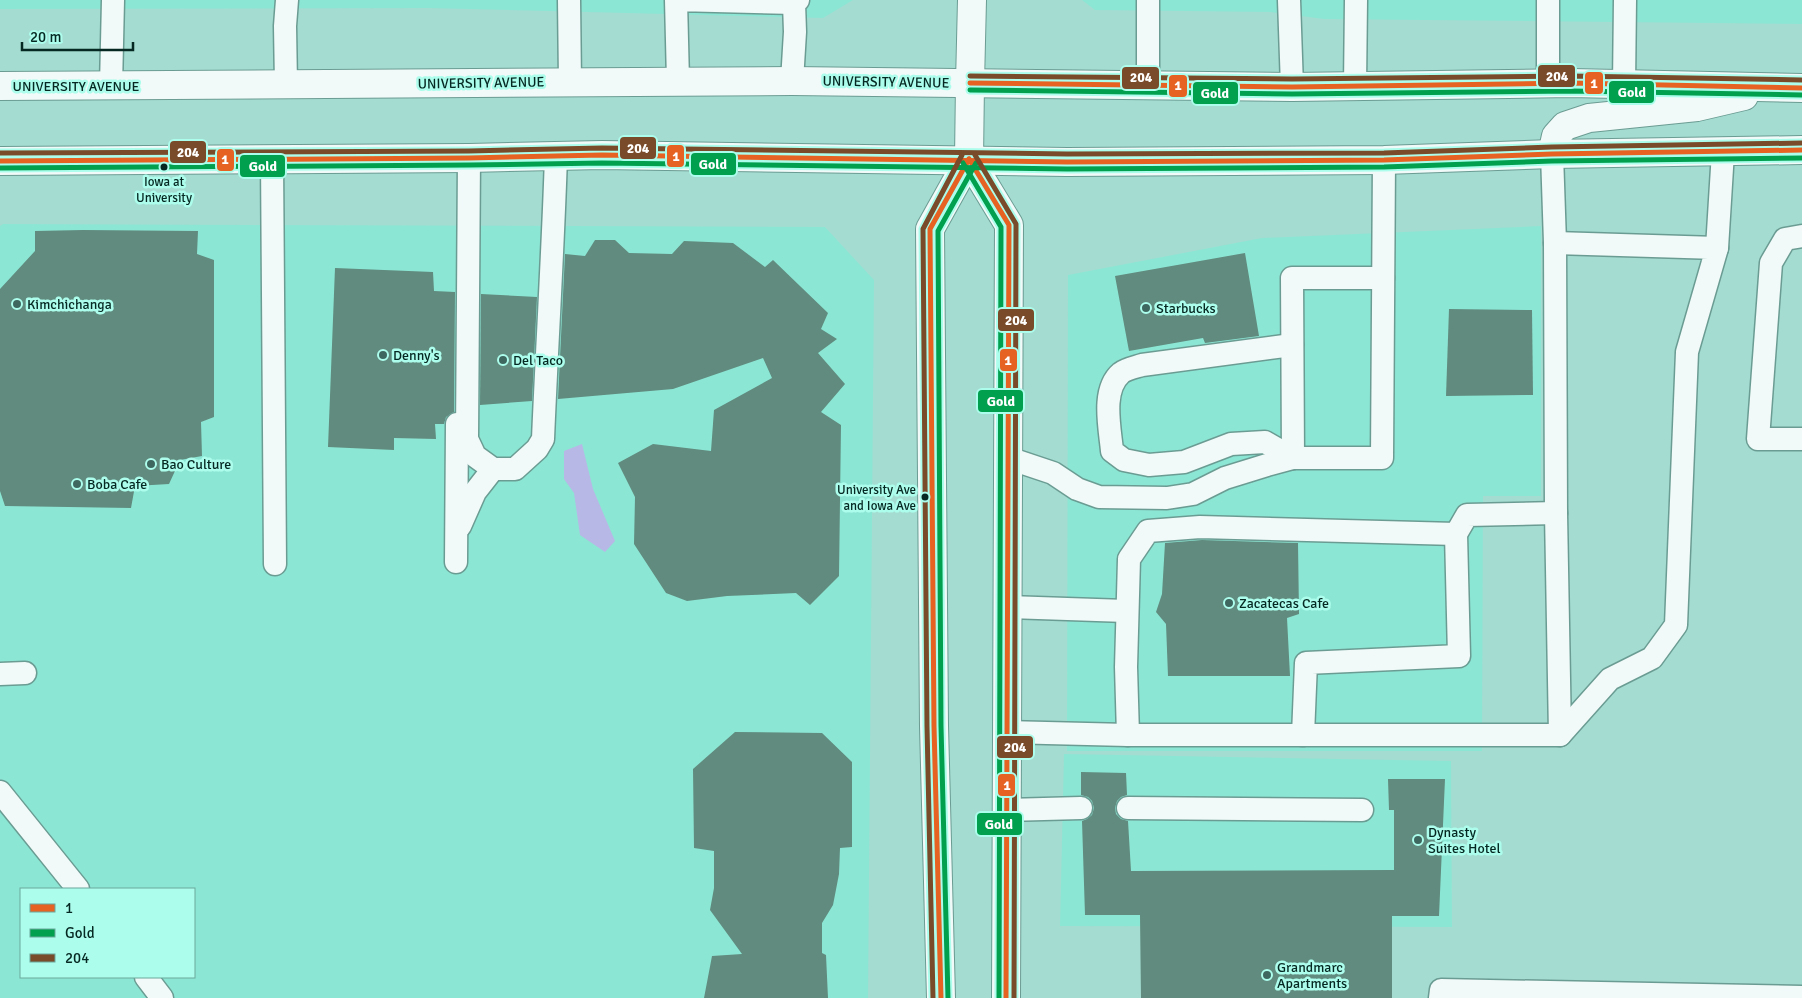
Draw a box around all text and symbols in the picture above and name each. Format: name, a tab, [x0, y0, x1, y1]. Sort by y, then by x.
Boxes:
scale bar	[22, 20, 134, 52]
text: 20 m	[30, 28, 61, 46]
line badge: 204	[1537, 64, 1576, 88]
line badge: 204	[1121, 66, 1160, 90]
text: 204	[1546, 68, 1569, 85]
text: 204	[1130, 69, 1153, 86]
line badge: 1	[1584, 71, 1604, 95]
street label: UNIVERSITY AVENUE	[822, 72, 950, 92]
street label: UNIVERSITY AVENUE	[417, 73, 545, 93]
line badge: 1	[1168, 74, 1188, 98]
text: 1	[1590, 75, 1598, 92]
text: 1	[1174, 77, 1182, 94]
street label: UNIVERSITY AVENUE	[13, 78, 140, 95]
line badge: Gold	[1608, 80, 1655, 104]
line badge: Gold	[1192, 81, 1239, 105]
text: Gold	[1618, 84, 1647, 101]
text: Gold	[1201, 85, 1230, 102]
line badge: 204	[619, 136, 657, 160]
line badge: 204	[169, 140, 207, 164]
text: 204	[627, 140, 650, 157]
text: 204	[177, 144, 200, 161]
line badge: 1	[666, 144, 685, 168]
line badge: 1	[216, 148, 235, 172]
text: 1	[672, 148, 680, 165]
text: 1	[221, 151, 229, 168]
line badge: Gold	[690, 152, 737, 176]
line badge: Gold	[239, 154, 286, 178]
text: Gold	[699, 156, 728, 173]
text: Gold	[249, 158, 278, 175]
marker: Iowa at University	[159, 162, 169, 172]
place label: Iowa at University	[136, 174, 192, 206]
place label: Kimchichanga	[27, 296, 112, 313]
marker: Kimchichanga	[11, 298, 23, 310]
place label: Starbucks	[1156, 300, 1216, 317]
marker: Starbucks	[1140, 302, 1152, 314]
line badge: 204	[997, 308, 1035, 332]
text: 204	[1005, 312, 1028, 329]
place label: Denny's	[393, 347, 440, 364]
line badge: 1	[999, 348, 1018, 372]
marker: Denny's	[377, 349, 389, 361]
place label: Del Taco	[513, 352, 563, 369]
text: 1	[1004, 352, 1012, 369]
marker: Del Taco	[497, 354, 509, 366]
line badge: Gold	[977, 389, 1024, 413]
text: Gold	[987, 393, 1016, 410]
place label: Bao Culture	[161, 456, 231, 473]
marker: Bao Culture	[145, 458, 157, 470]
place label: Boba Cafe	[87, 476, 147, 493]
marker: Boba Cafe	[71, 478, 83, 490]
place label: University Ave and Iowa Ave	[837, 482, 916, 514]
marker: University Ave and Iowa Ave	[920, 492, 930, 502]
place label: Zacatecas Cafe	[1239, 595, 1329, 612]
marker: Zacatecas Cafe	[1223, 597, 1235, 609]
line badge: 204	[996, 735, 1034, 759]
text: 204	[1004, 739, 1027, 756]
line badge: 1	[997, 773, 1016, 797]
text: 1	[1003, 777, 1011, 794]
line badge: Gold	[976, 812, 1023, 836]
text: Gold	[985, 816, 1014, 833]
place label: Dynasty Suites Hotel	[1428, 824, 1501, 857]
marker: Dynasty Suites Hotel	[1412, 834, 1424, 846]
legend	[20, 888, 195, 978]
text: 1	[65, 899, 73, 917]
text: Gold	[65, 924, 95, 942]
text: 204	[65, 949, 89, 967]
place label: Grandmarc Apartments	[1277, 959, 1347, 992]
marker: Grandmarc Apartments	[1261, 969, 1273, 981]

